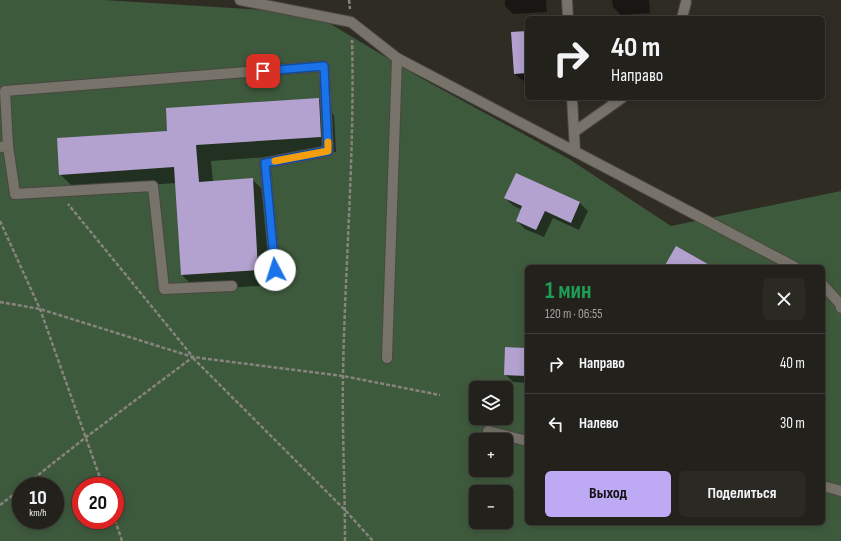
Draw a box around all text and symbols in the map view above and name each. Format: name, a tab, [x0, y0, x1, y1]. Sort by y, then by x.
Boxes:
text: 40 m	[611, 31, 660, 64]
icon: right	[545, 32, 597, 84]
pin	[246, 54, 280, 88]
icon: arrive	[252, 60, 274, 82]
text: Направо	[611, 65, 663, 86]
position arrow	[254, 249, 296, 291]
text: 1 мин	[545, 276, 592, 305]
button: close	[763, 278, 805, 320]
text: 120 m · 06:55	[545, 306, 602, 322]
icon: right	[545, 353, 567, 375]
text: Направо	[579, 354, 625, 373]
text: 40 m	[780, 354, 805, 373]
map controls	[469, 381, 513, 529]
button: layers	[469, 381, 513, 425]
icon: left	[545, 413, 567, 435]
text: Налево	[579, 414, 619, 433]
text: 30 m	[780, 414, 805, 433]
button: +	[469, 433, 513, 477]
button: Выход	[545, 471, 671, 517]
button: Поделиться	[679, 471, 805, 517]
speed limit sign: 20	[72, 477, 124, 529]
button: −	[469, 485, 513, 529]
text: 10	[29, 486, 47, 510]
text: km/h	[29, 507, 47, 519]

